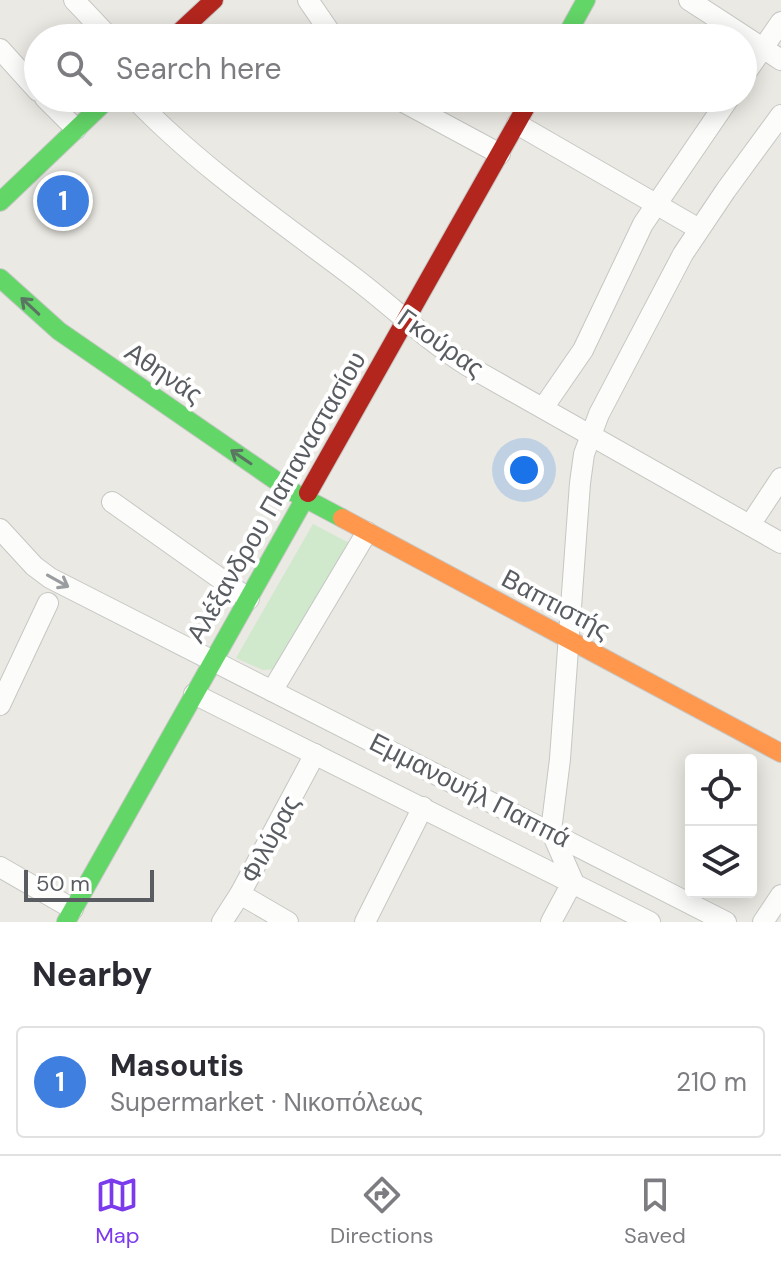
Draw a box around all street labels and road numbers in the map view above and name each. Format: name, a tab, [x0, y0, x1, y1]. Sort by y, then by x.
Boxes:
street label: Γκούρας	[391, 301, 491, 385]
street label: Αθηνάς	[119, 335, 209, 411]
street label: Αλέξανδρου Παπαναστασίου	[179, 345, 373, 649]
street label: Βαπτιστής	[496, 561, 616, 647]
street label: Εμμανουήλ Παππά	[364, 725, 576, 855]
street label: Φιλύρας	[233, 789, 307, 889]

